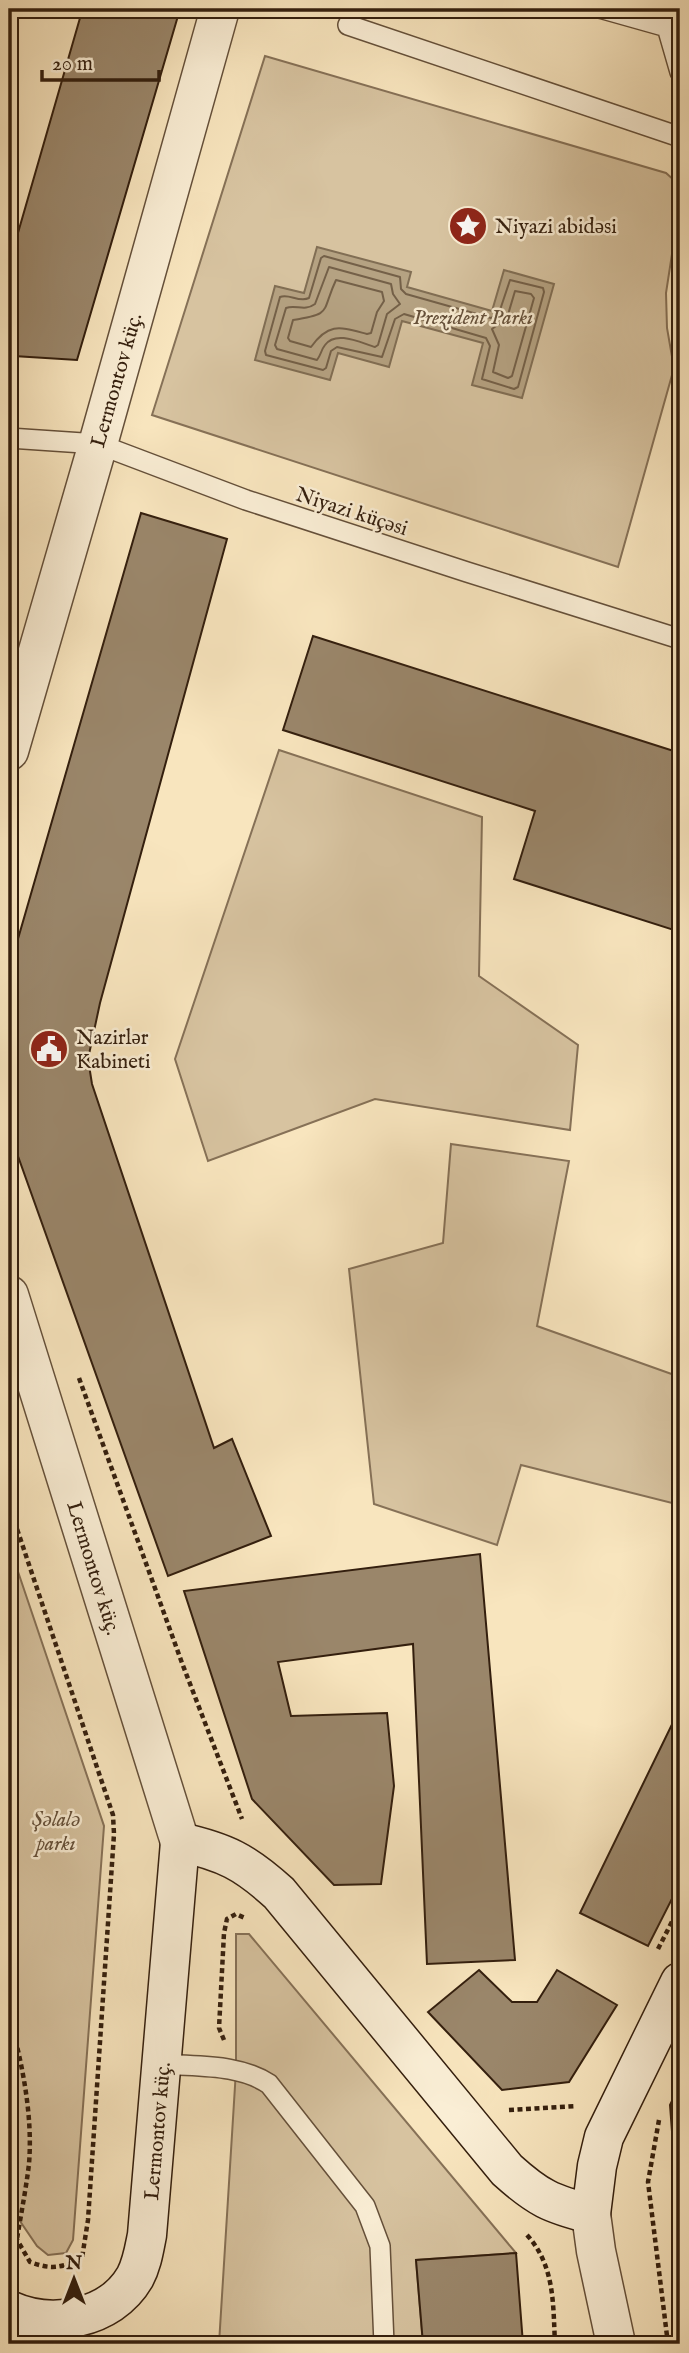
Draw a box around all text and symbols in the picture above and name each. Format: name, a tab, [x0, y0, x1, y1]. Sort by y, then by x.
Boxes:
scale bar	[42, 38, 159, 82]
text: 20 m	[52, 51, 93, 78]
place icon: Niyazi abidəsi	[447, 205, 489, 247]
place label: Niyazi abidəsi	[495, 214, 617, 241]
park label: Prezident Parkı	[413, 305, 533, 332]
street label: Lermontov küç.	[85, 310, 150, 451]
street label: Niyazi küçəsi	[292, 482, 411, 543]
place label: Nazirlər Kabineti	[76, 1025, 151, 1076]
public building icon: Nazirlər Kabineti	[28, 1028, 70, 1070]
street label: Lermontov küç.	[59, 1498, 126, 1639]
park label: Şəlalə parkı	[32, 1807, 80, 1858]
street label: Lermontov küç.	[139, 2061, 178, 2201]
north arrow	[38, 2244, 108, 2314]
text: N	[65, 2252, 83, 2276]

